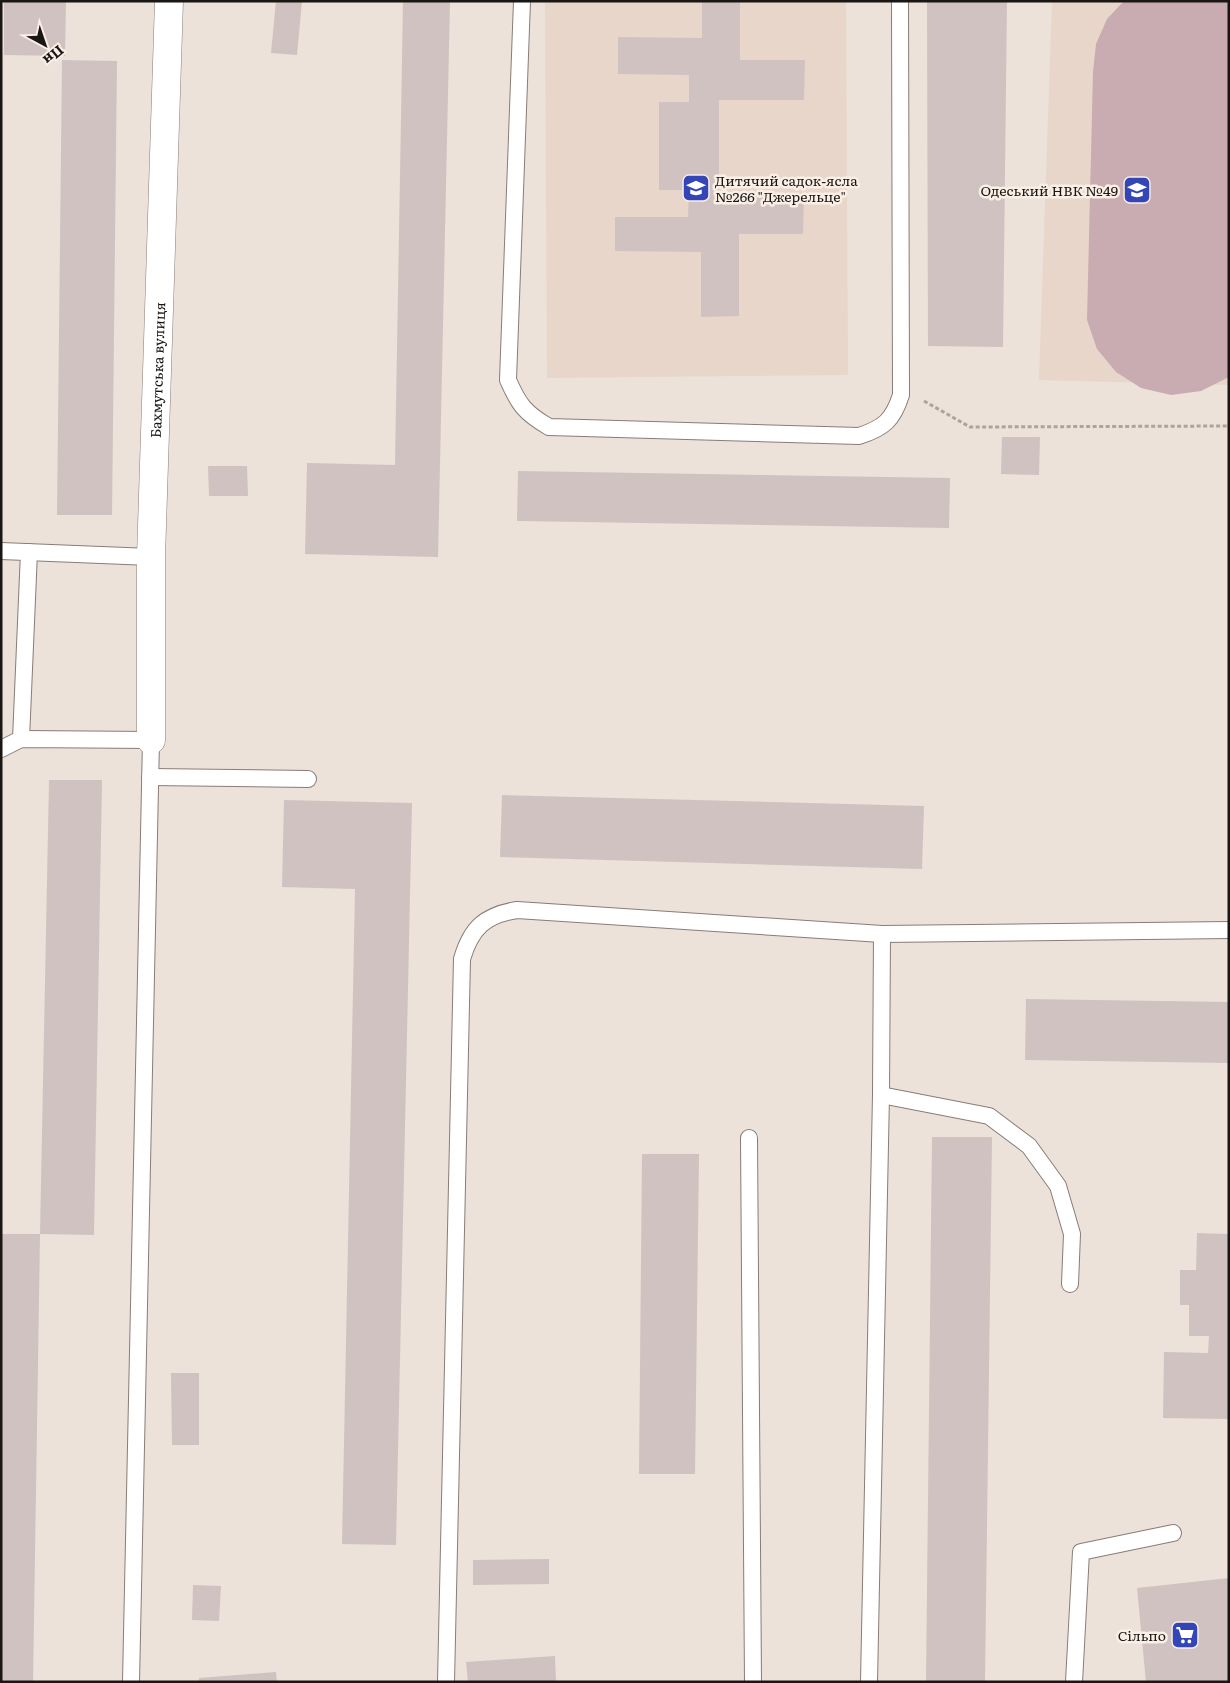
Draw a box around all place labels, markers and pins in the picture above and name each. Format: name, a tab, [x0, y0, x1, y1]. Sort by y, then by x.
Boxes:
place label: Дитячий садок-ясла №266 "Джерельце"	[715, 170, 858, 206]
school or university icon: Дитячий садок-ясла №266 "Джерельце"	[681, 173, 711, 203]
school or university icon: Одеський НВК №49	[1122, 175, 1152, 205]
place label: Одеський НВК №49	[981, 180, 1118, 200]
supermarket icon: Сільпо	[1170, 1620, 1200, 1650]
place label: Сільпо	[1118, 1625, 1166, 1645]

